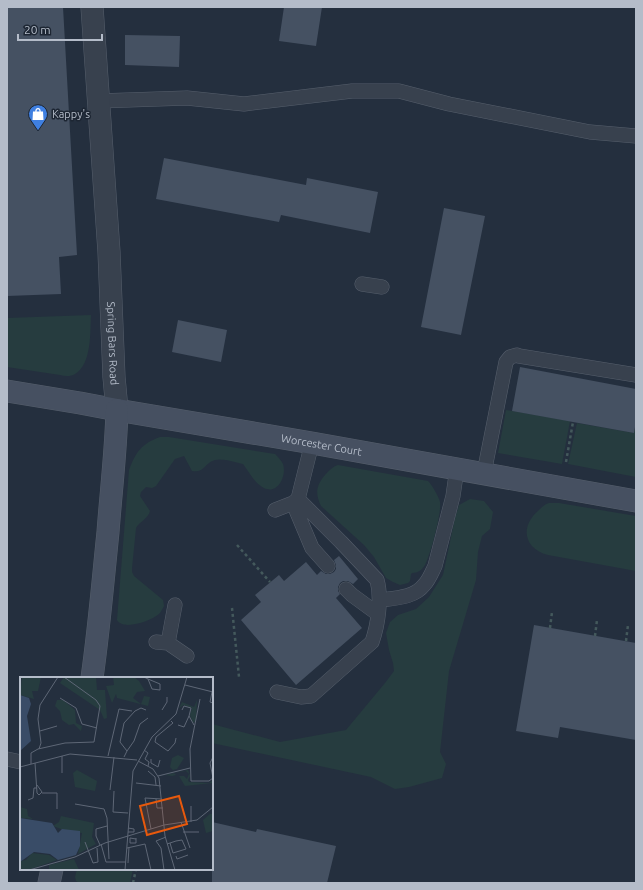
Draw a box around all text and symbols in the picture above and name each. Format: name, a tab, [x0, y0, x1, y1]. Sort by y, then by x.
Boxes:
scale bar	[18, 16, 102, 42]
text: 20 m	[24, 23, 51, 36]
shop icon: Kappy's	[27, 103, 49, 131]
place label: Kappy's	[52, 108, 90, 120]
street label: Spring Bars Road	[105, 301, 121, 386]
street label: Worcester Court	[280, 432, 363, 458]
inset map	[20, 677, 213, 870]

